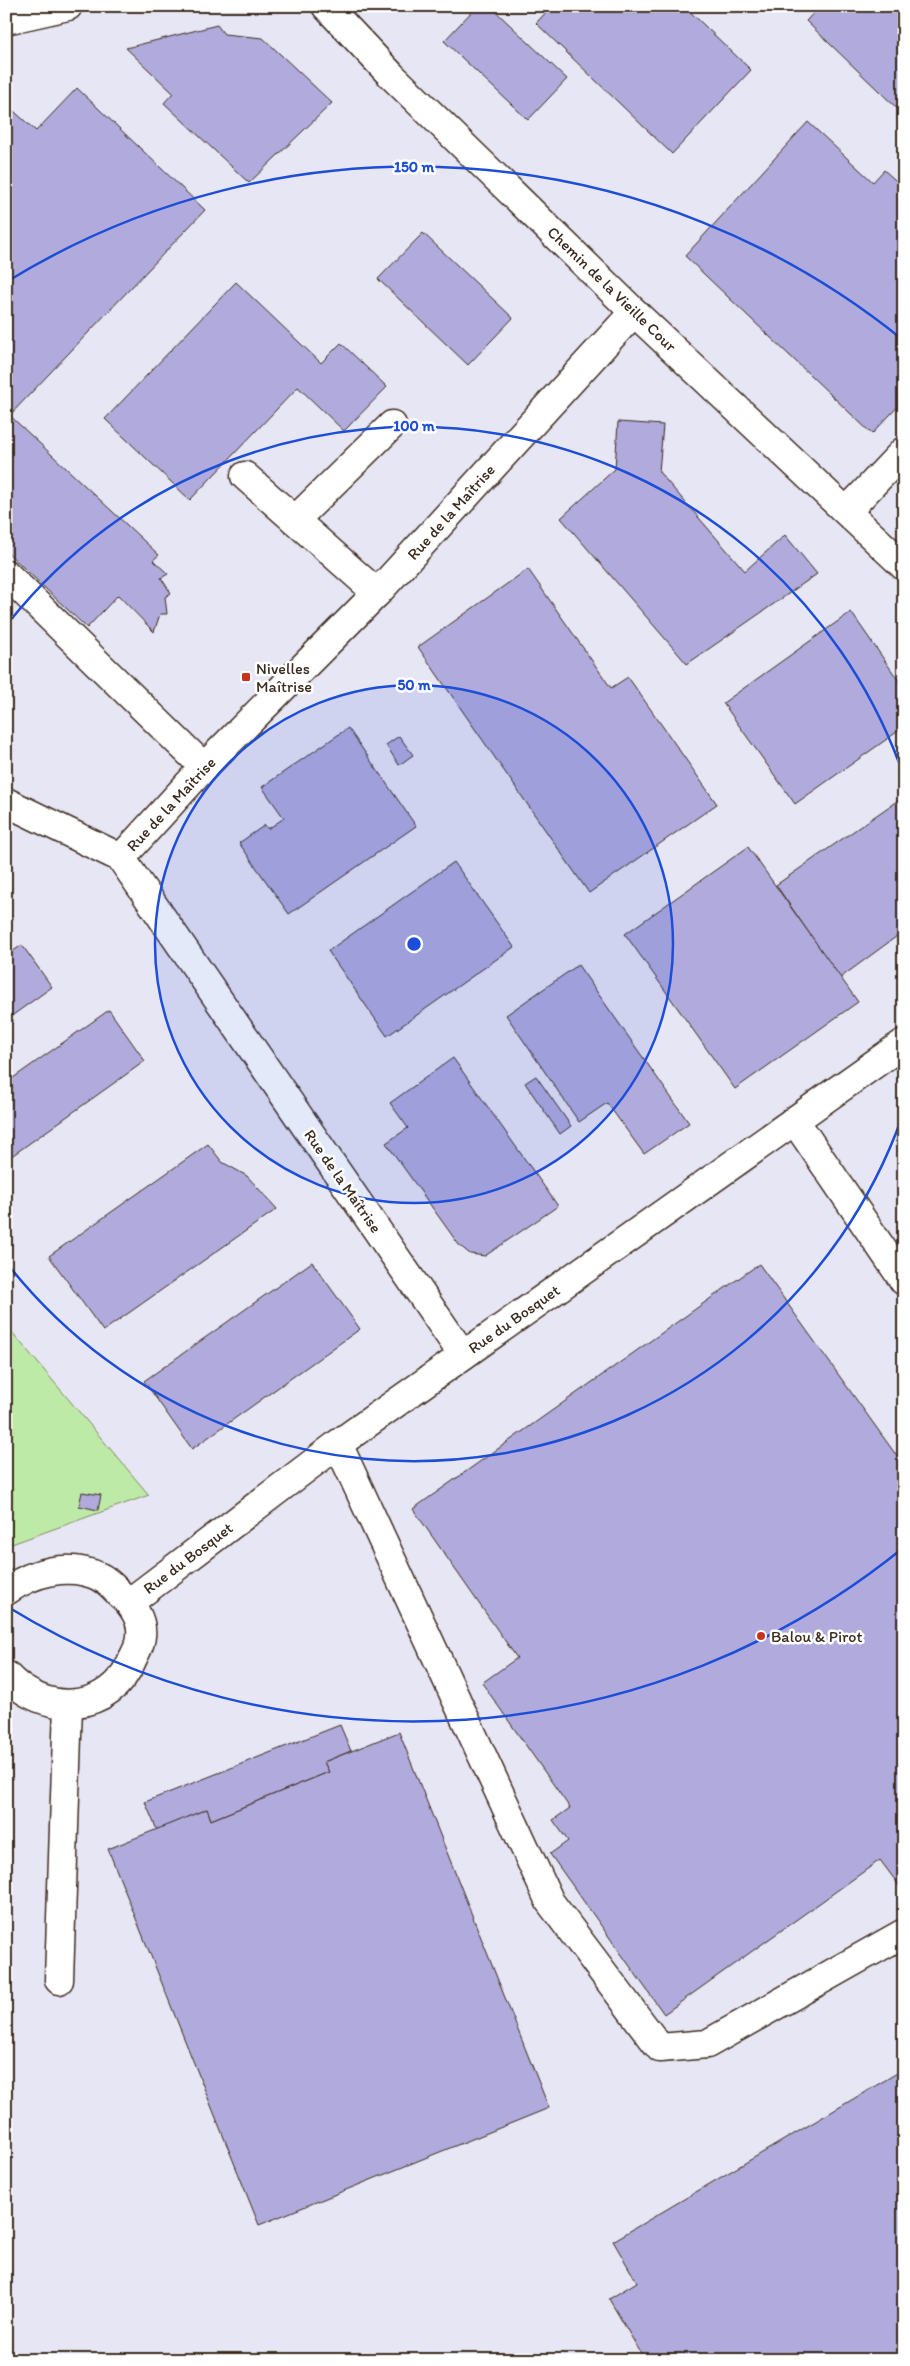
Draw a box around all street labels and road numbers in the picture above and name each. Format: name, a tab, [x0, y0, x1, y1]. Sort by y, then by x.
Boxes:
street label: Chemin de la Vieille Cour	[544, 222, 681, 356]
street label: Rue de la Maîtrise	[403, 460, 499, 564]
street label: Rue de la Maîtrise	[122, 753, 220, 855]
street label: Rue de la Maîtrise	[300, 1126, 386, 1236]
street label: Rue du Bosquet	[465, 1280, 563, 1358]
street label: Rue du Bosquet	[139, 1518, 237, 1598]

